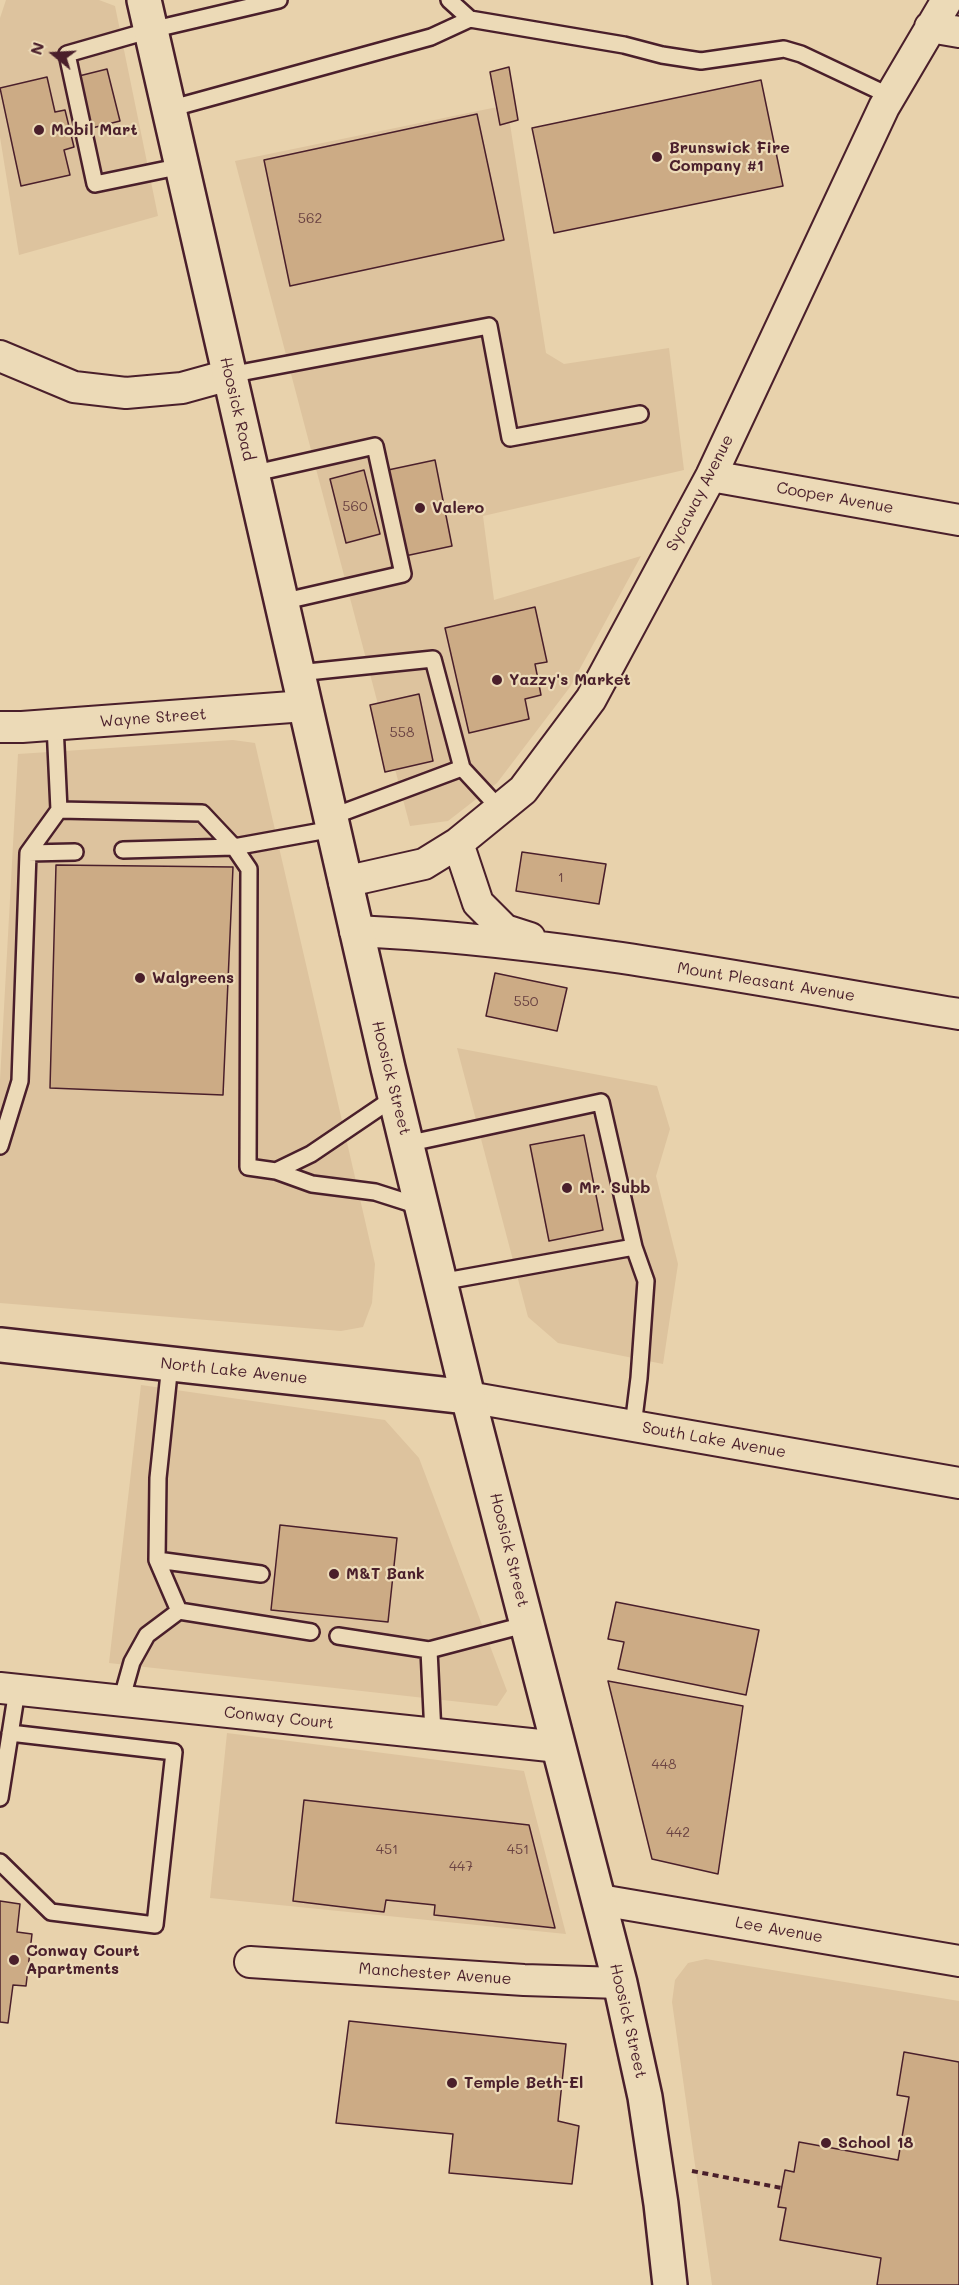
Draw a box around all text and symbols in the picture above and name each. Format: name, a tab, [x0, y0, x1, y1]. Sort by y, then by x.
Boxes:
north arrow	[24, 24, 84, 84]
text: N	[25, 39, 48, 57]
place label: Mobil Mart	[51, 120, 138, 140]
marker: Mobil Mart	[32, 123, 46, 137]
place label: Brunswick Fire Company #1	[669, 138, 790, 176]
marker: Brunswick Fire Company #1	[650, 150, 664, 164]
house number: 562	[298, 211, 322, 227]
street label: Hoosick Road	[216, 355, 258, 463]
street label: Sycaway Avenue	[662, 432, 738, 554]
street label: Cooper Avenue	[775, 478, 895, 518]
place label: Valero	[432, 498, 484, 518]
house number: 560	[342, 499, 368, 515]
marker: Valero	[413, 501, 427, 515]
place label: Yazzy's Market	[509, 670, 631, 690]
marker: Yazzy's Market	[490, 673, 504, 687]
street label: Wayne Street	[99, 705, 207, 731]
house number: 558	[390, 725, 414, 741]
house number: 1	[558, 870, 564, 886]
street label: Mount Pleasant Avenue	[676, 958, 856, 1006]
place label: Walgreens	[152, 968, 234, 988]
marker: Walgreens	[133, 971, 147, 985]
house number: 550	[514, 994, 538, 1010]
street label: Hoosick Street	[368, 1019, 414, 1137]
place label: Mr. Subb	[579, 1178, 651, 1198]
marker: Mr. Subb	[560, 1181, 574, 1195]
street label: North Lake Avenue	[160, 1354, 308, 1388]
street label: South Lake Avenue	[641, 1418, 787, 1462]
street label: Hoosick Street	[486, 1491, 532, 1609]
place label: M&T Bank	[346, 1564, 425, 1584]
marker: M&T Bank	[327, 1567, 341, 1581]
street label: Conway Court	[223, 1703, 335, 1733]
house number: 448	[652, 1757, 676, 1773]
house number: 442	[666, 1825, 690, 1841]
house number: 451	[376, 1842, 398, 1858]
house number: 451	[507, 1842, 529, 1858]
house number: 447	[449, 1859, 473, 1875]
street label: Lee Avenue	[734, 1913, 824, 1947]
place label: Conway Court Apartments	[26, 1941, 140, 1979]
marker: Conway Court Apartments	[7, 1953, 21, 1967]
street label: Manchester Avenue	[358, 1959, 512, 1989]
street label: Hoosick Street	[605, 1962, 651, 2080]
place label: Temple Beth-El	[464, 2073, 583, 2093]
marker: Temple Beth-El	[445, 2076, 459, 2090]
place label: School 18	[838, 2133, 913, 2153]
marker: School 18	[819, 2136, 833, 2150]

